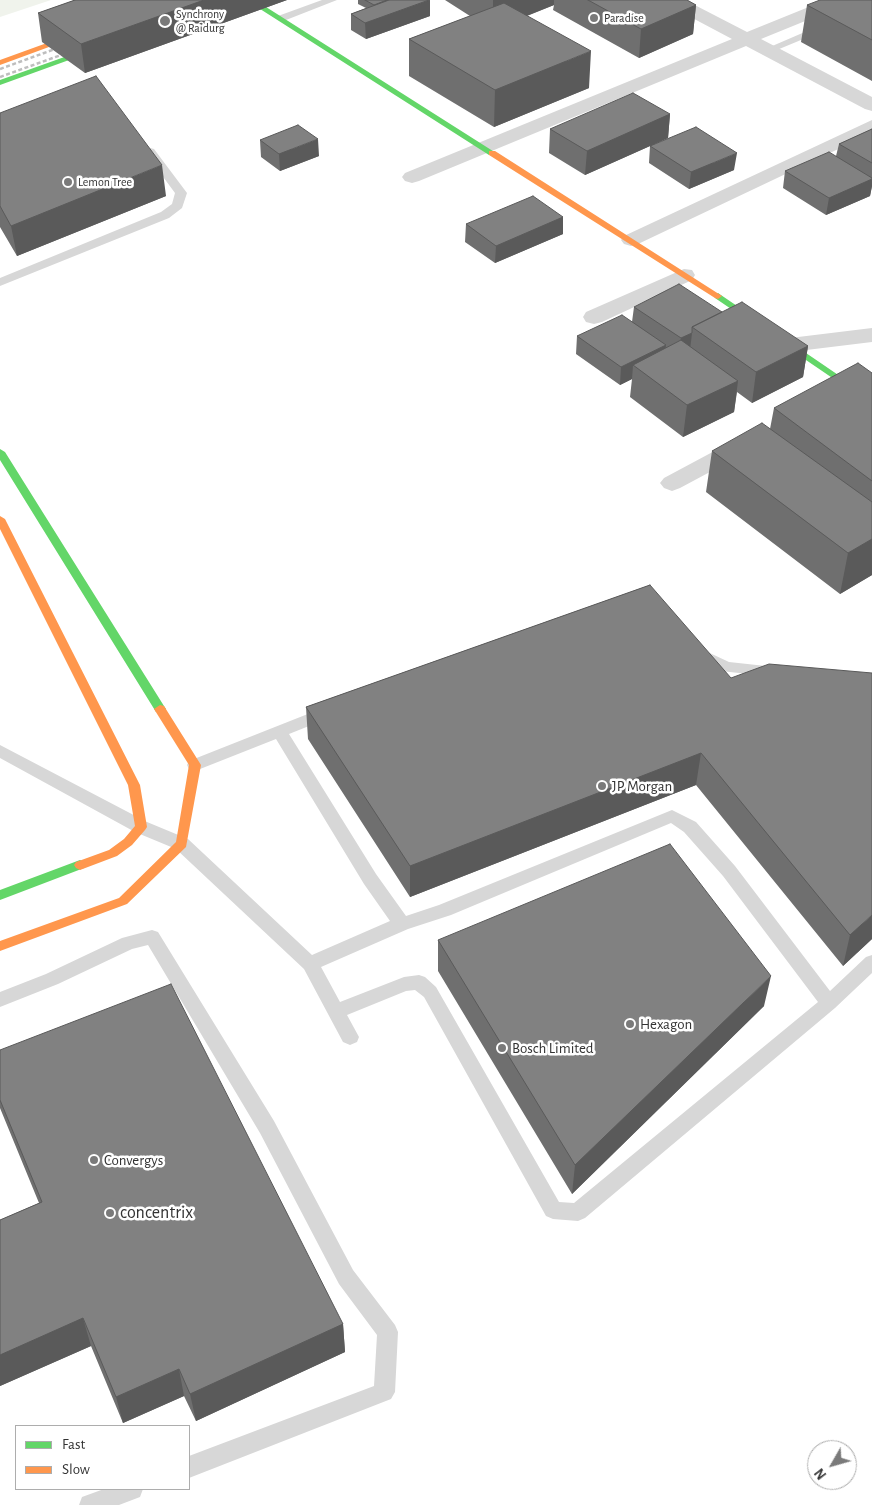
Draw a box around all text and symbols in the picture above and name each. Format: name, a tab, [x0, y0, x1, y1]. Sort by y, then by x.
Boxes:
place label: Synchrony @ Raidurg	[176, 7, 225, 35]
place label: Paradise	[604, 11, 644, 25]
marker: Paradise	[588, 12, 600, 24]
marker: Synchrony @ Raidurg	[158, 14, 172, 28]
place label: Lemon Tree	[78, 175, 132, 189]
marker: Lemon Tree	[62, 176, 74, 188]
place label: JP Morgan	[612, 777, 672, 795]
marker: JP Morgan	[596, 780, 608, 792]
place label: Hexagon	[640, 1015, 692, 1033]
marker: Hexagon	[624, 1018, 636, 1030]
place label: Bosch Limited	[512, 1039, 594, 1057]
marker: Bosch Limited	[496, 1042, 508, 1054]
place label: Convergys	[104, 1151, 163, 1169]
marker: Convergys	[88, 1154, 100, 1166]
place label: concentrix	[120, 1202, 193, 1224]
marker: concentrix	[104, 1207, 116, 1219]
legend	[15, 1425, 190, 1490]
text: Fast	[62, 1437, 85, 1452]
north arrow	[807, 1440, 857, 1490]
text: Slow	[62, 1462, 90, 1477]
text: N	[812, 1465, 829, 1482]

